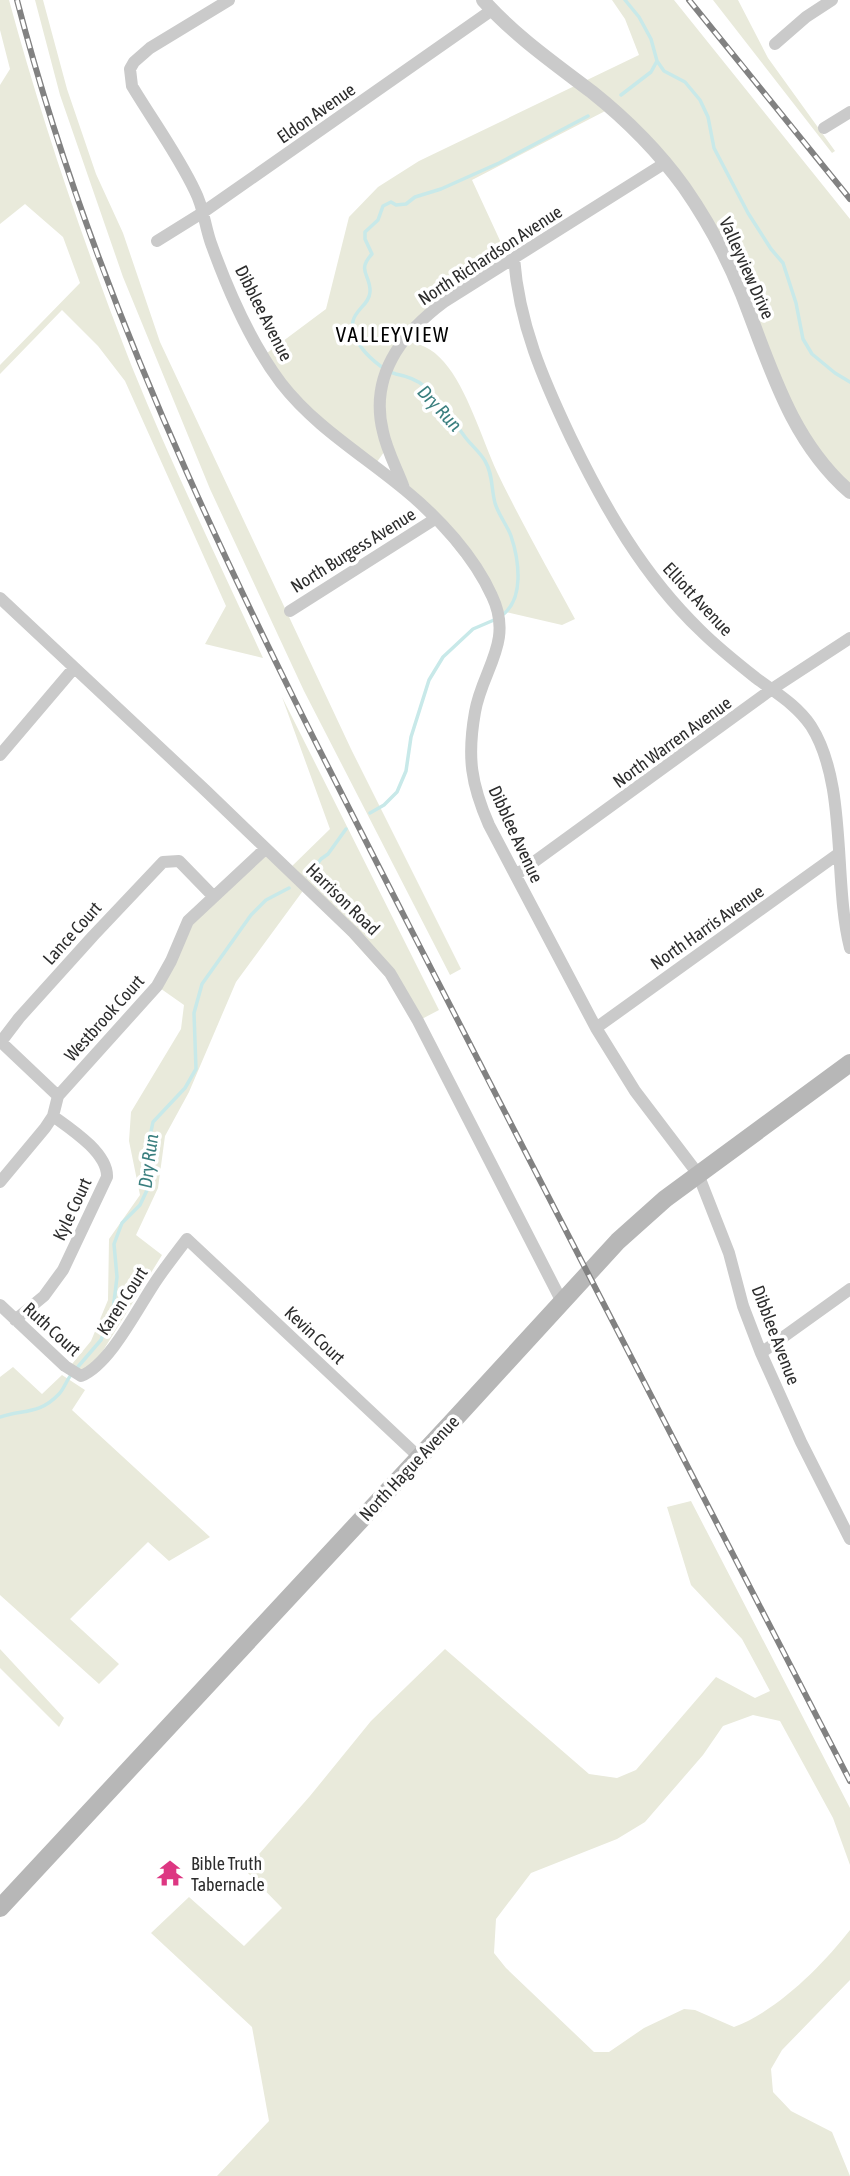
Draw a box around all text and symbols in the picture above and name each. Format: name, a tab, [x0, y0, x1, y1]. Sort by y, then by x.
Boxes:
street label: Eldon Avenue	[273, 79, 359, 147]
street label: North Richardson Avenue	[414, 201, 566, 309]
street label: Valleyview Drive	[715, 214, 779, 322]
street label: Dibblee Avenue	[231, 262, 297, 364]
district label: VALLEYVIEW	[336, 322, 450, 346]
water label: Dry Run	[413, 381, 467, 435]
street label: North Burgess Avenue	[287, 503, 419, 597]
street label: Elliott Avenue	[659, 558, 737, 640]
street label: North Warren Avenue	[609, 692, 735, 792]
street label: Dibblee Avenue	[484, 782, 548, 886]
street label: Harrison Road	[302, 859, 384, 939]
street label: North Harris Avenue	[647, 880, 767, 974]
street label: Lance Court	[38, 897, 106, 969]
street label: Westbrook Court	[60, 970, 148, 1066]
water label: Dry Run	[134, 1133, 162, 1189]
street label: Kyle Court	[48, 1174, 96, 1244]
street label: Karen Court	[92, 1263, 152, 1339]
street label: Dibblee Avenue	[747, 1282, 805, 1388]
street label: Ruth Court	[19, 1298, 85, 1360]
street label: Kevin Court	[280, 1302, 350, 1368]
street label: North Hague Avenue	[355, 1411, 463, 1525]
place label: Bible Truth Tabernacle	[191, 1853, 265, 1895]
temple icon: Bible Truth Tabernacle	[155, 1858, 185, 1888]

